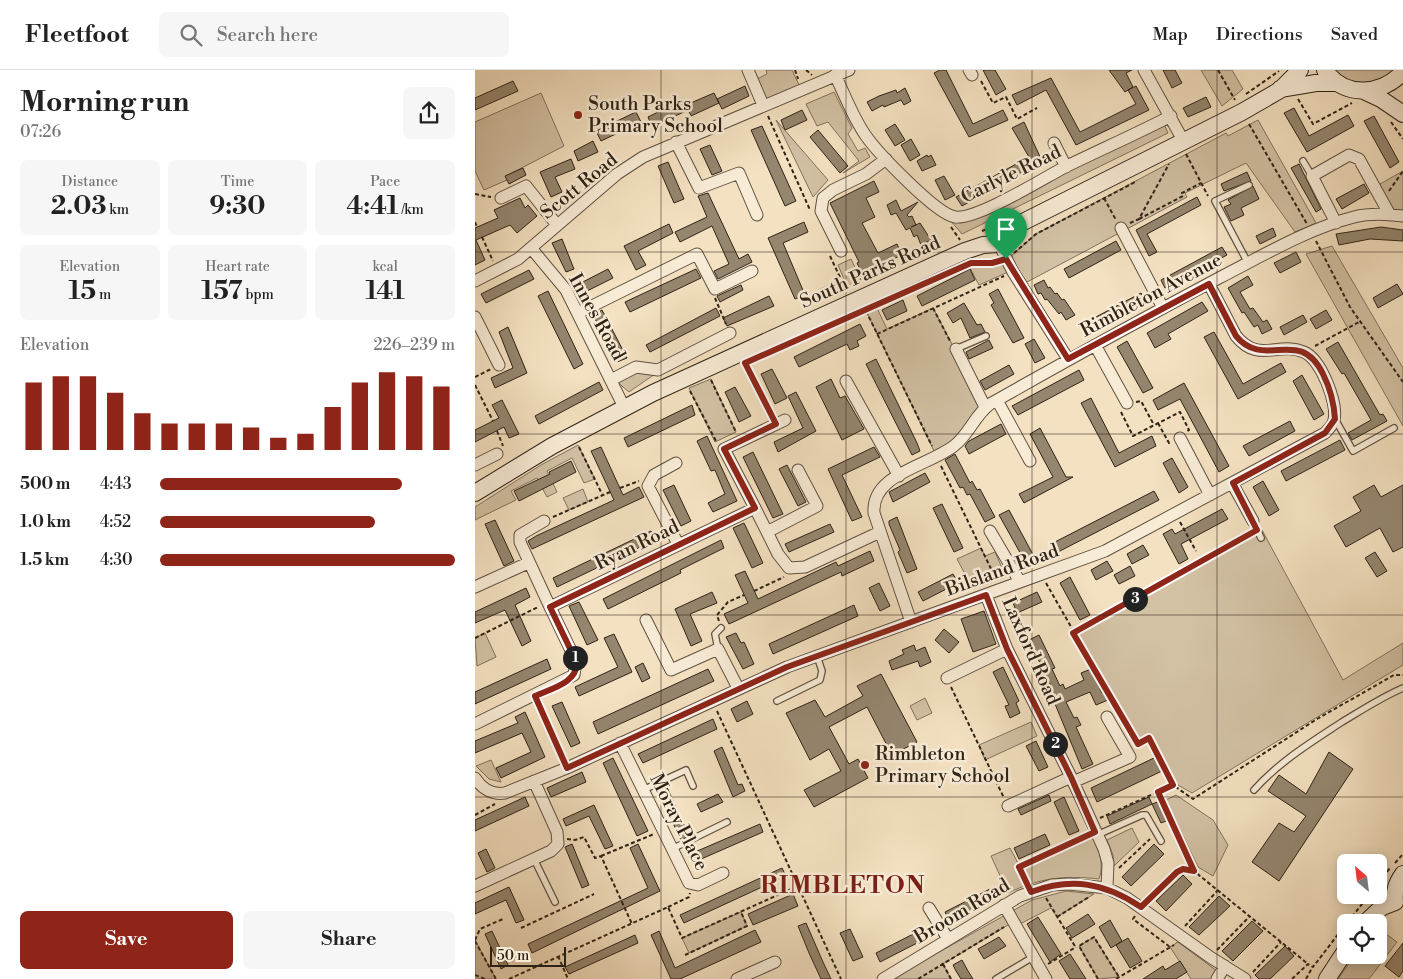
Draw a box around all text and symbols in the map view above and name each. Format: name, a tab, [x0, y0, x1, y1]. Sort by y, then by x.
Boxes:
search box	[159, 12, 509, 57]
text: Fleetfoot	[25, 20, 129, 50]
icon: search	[177, 21, 205, 49]
text: Search here	[217, 23, 318, 47]
text: Map	[1152, 23, 1188, 46]
text: Directions	[1216, 23, 1303, 46]
text: Saved	[1331, 23, 1378, 46]
text: Morning run	[20, 85, 189, 120]
button: share	[403, 87, 455, 139]
place label: South Parks Primary School	[588, 92, 723, 138]
marker: South Parks Primary School	[572, 109, 584, 121]
text: 07:26	[20, 122, 61, 142]
street label: Carlyle Road	[957, 139, 1065, 209]
street label: Scott Road	[536, 147, 623, 224]
text: Distance	[62, 173, 118, 191]
text: Time	[221, 173, 254, 191]
text: Pace	[370, 173, 400, 191]
text: 2.03	[51, 191, 106, 222]
text: 9:30	[210, 191, 265, 222]
text: 4:41	[347, 191, 399, 222]
text: km	[106, 201, 129, 219]
text: /km	[399, 201, 424, 219]
pin	[985, 208, 1027, 259]
icon: arrive	[992, 215, 1020, 243]
street label: South Parks Road	[796, 230, 944, 314]
street label: Rimbleton Avenue	[1076, 248, 1226, 342]
text: Elevation	[60, 258, 120, 276]
text: Heart rate	[205, 258, 270, 276]
text: kcal	[372, 258, 398, 276]
street label: Innes Road	[563, 269, 631, 365]
text: 15	[68, 276, 96, 307]
text: 157	[201, 276, 243, 307]
text: 141	[365, 276, 405, 307]
text: m	[96, 286, 111, 304]
text: bpm	[243, 286, 274, 304]
text: Elevation	[20, 335, 89, 355]
text: 226–239 m	[373, 335, 455, 355]
text: 500 m	[20, 474, 70, 494]
text: 4:43	[100, 474, 132, 494]
text: 1.0 km	[20, 512, 71, 532]
text: 4:52	[100, 512, 131, 532]
street label: Ryan Road	[591, 514, 683, 576]
street label: Bilsland Road	[941, 538, 1062, 602]
text: 1.5 km	[20, 550, 69, 570]
text: 4:30	[100, 550, 133, 570]
pin: 3	[1123, 586, 1147, 612]
text: 3	[1131, 590, 1140, 608]
street label: Laxford Road	[996, 593, 1066, 709]
pin: 1	[563, 646, 587, 670]
text: 1	[572, 649, 579, 667]
pin: 2	[1043, 732, 1067, 756]
text: 2	[1051, 735, 1060, 753]
place label: Rimbleton Primary School	[875, 742, 1010, 788]
marker: Rimbleton Primary School	[859, 759, 871, 771]
street label: Moray Place	[644, 769, 714, 875]
north arrow	[1337, 854, 1387, 904]
map controls	[1337, 854, 1387, 964]
district label: RIMBLETON	[760, 871, 926, 901]
street label: Broom Road	[909, 873, 1014, 949]
button: Save	[20, 911, 233, 969]
button: Share	[243, 911, 455, 969]
button: locate	[1337, 914, 1387, 964]
scale bar	[490, 944, 566, 967]
text: 50 m	[497, 947, 529, 965]

